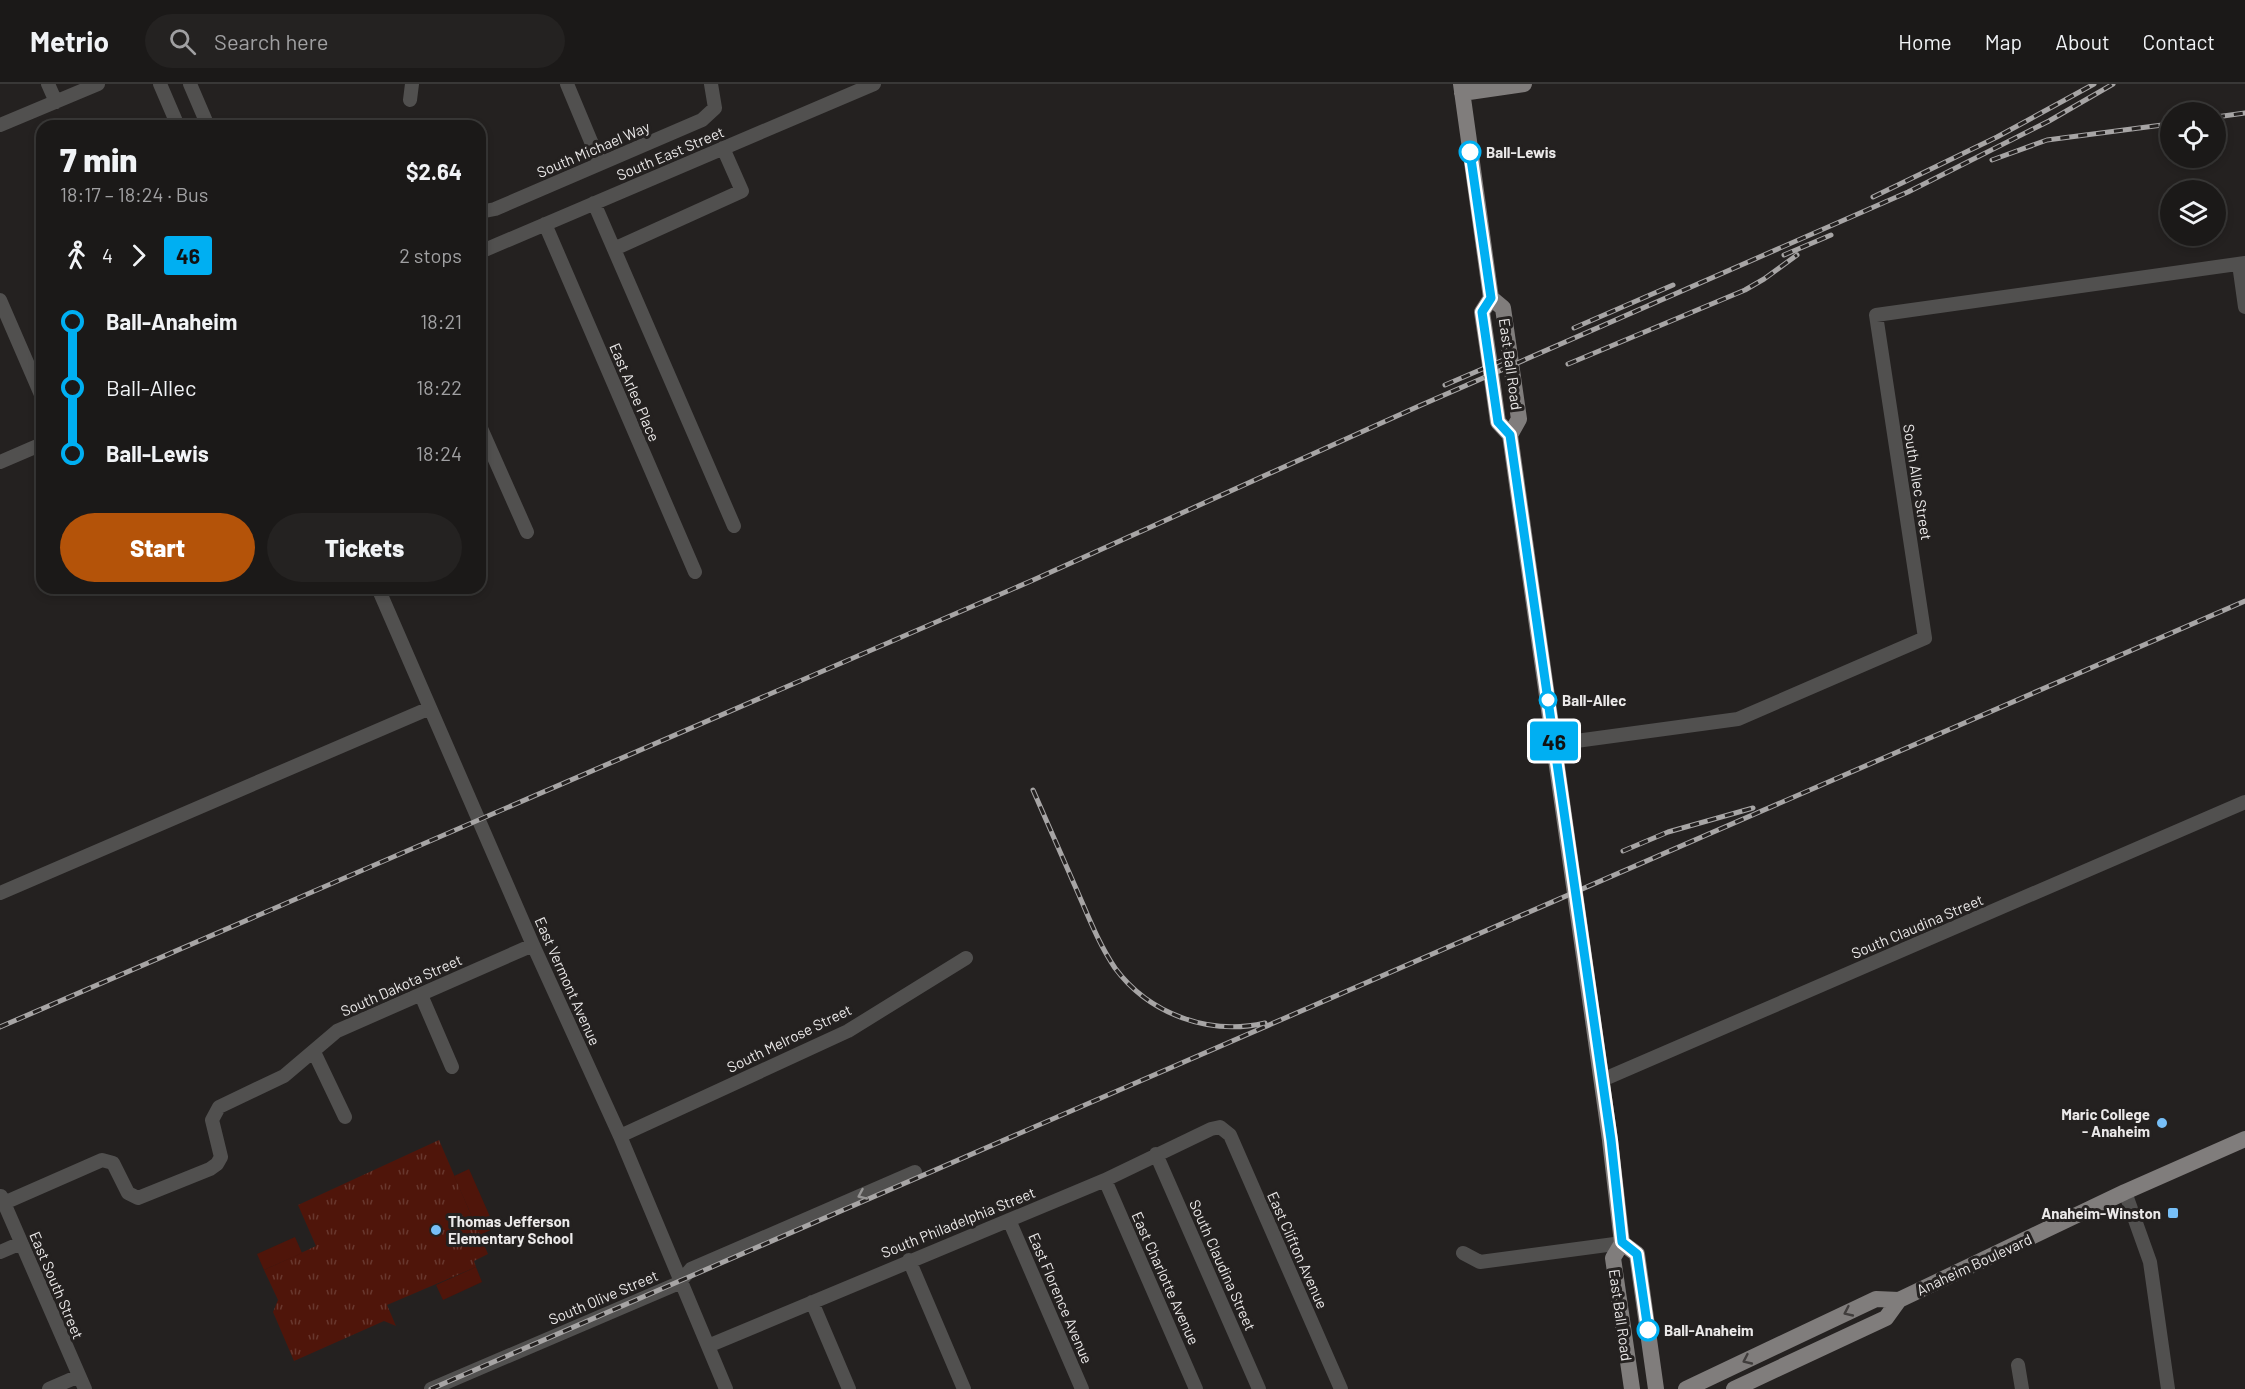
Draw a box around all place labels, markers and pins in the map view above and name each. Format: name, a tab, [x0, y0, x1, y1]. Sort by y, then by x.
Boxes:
marker: Ball-Lewis	[1459, 141, 1481, 163]
place label: Ball-Lewis	[1486, 143, 1557, 161]
marker: Ball-Allec	[1539, 691, 1557, 709]
place label: Ball-Allec	[1562, 691, 1626, 709]
place label: Maric College - Anaheim	[2061, 1105, 2150, 1140]
marker: Maric College - Anaheim	[2155, 1116, 2169, 1130]
place label: Anaheim-Winston	[2041, 1204, 2161, 1222]
marker: Anaheim-Winston	[2166, 1206, 2180, 1220]
place label: Thomas Jefferson Elementary School	[448, 1212, 573, 1247]
marker: Thomas Jefferson Elementary School	[429, 1223, 443, 1237]
marker: Ball-Anaheim	[1637, 1319, 1659, 1341]
place label: Ball-Anaheim	[1664, 1321, 1754, 1339]

